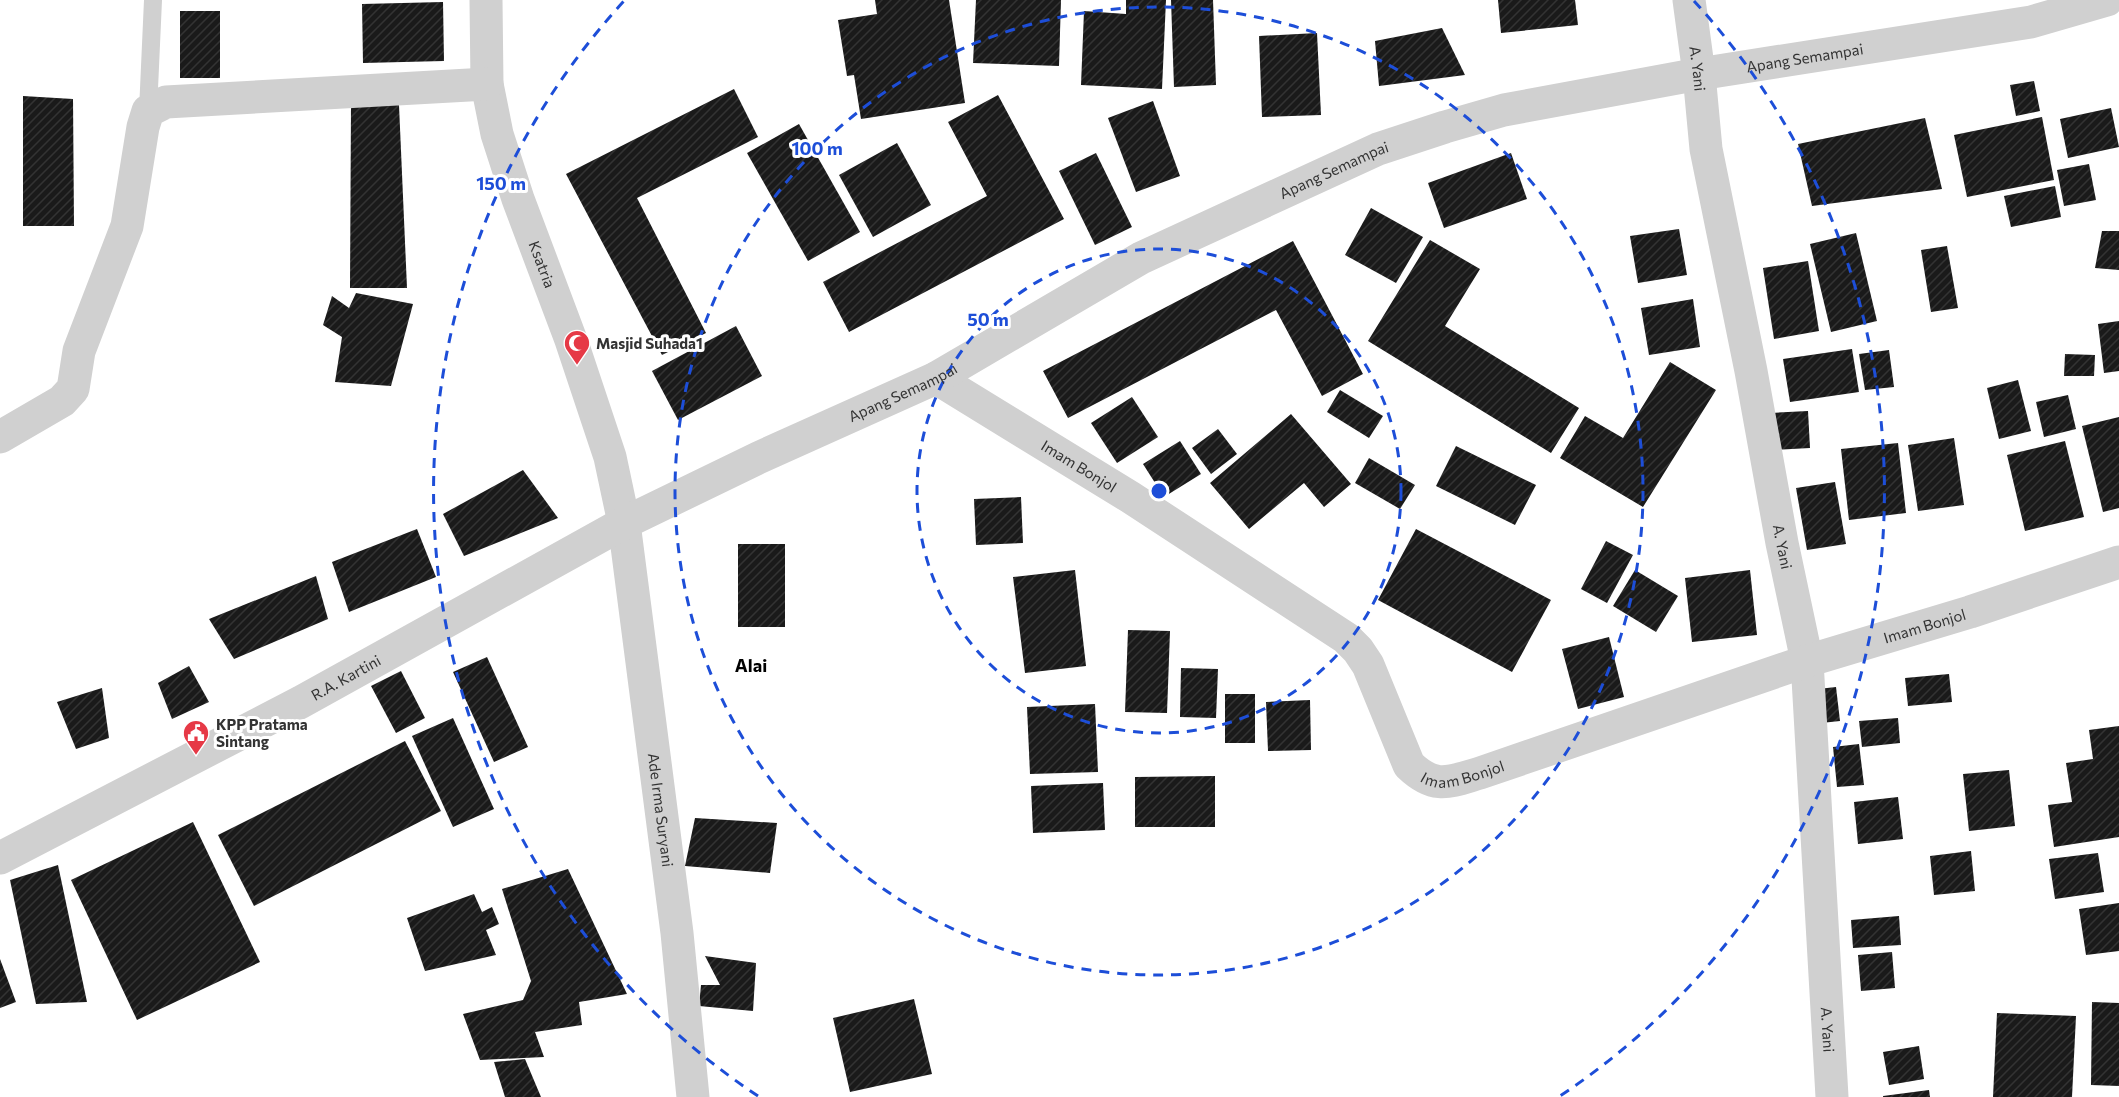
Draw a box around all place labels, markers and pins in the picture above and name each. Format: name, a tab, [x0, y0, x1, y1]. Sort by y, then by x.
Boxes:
mosque icon: Masjid Suhada1	[562, 328, 592, 366]
place label: Masjid Suhada1	[596, 334, 703, 352]
centre of rings	[1149, 481, 1169, 501]
place label: KPP Pratama Sintang	[216, 715, 308, 750]
public building icon: KPP Pratama Sintang	[181, 718, 211, 756]

